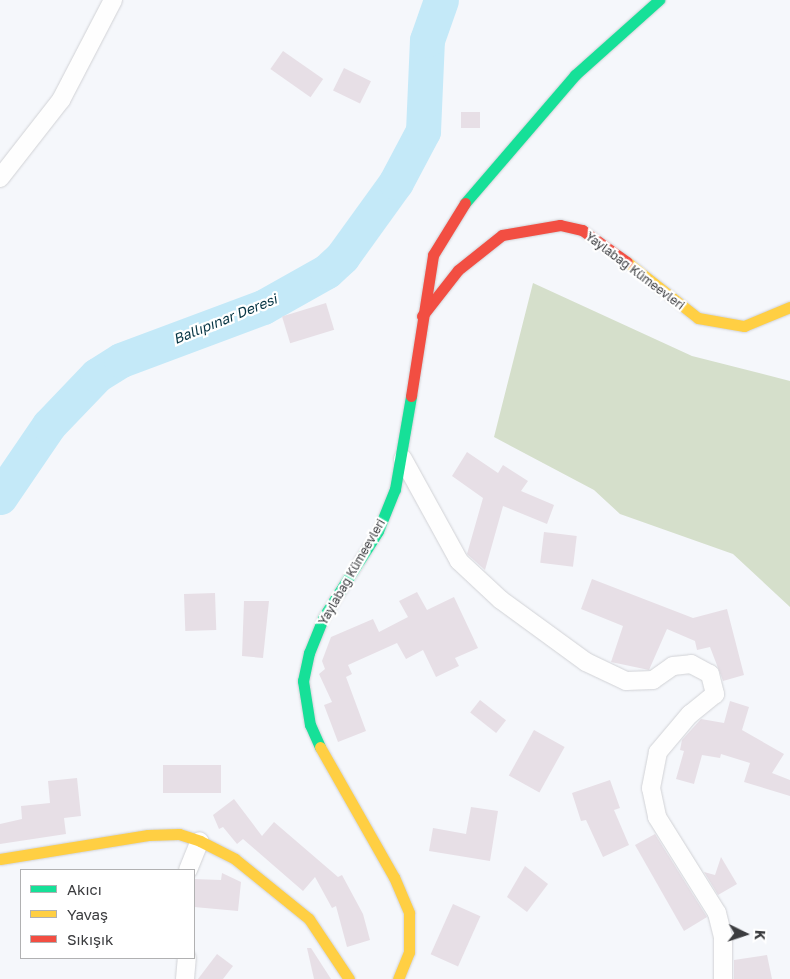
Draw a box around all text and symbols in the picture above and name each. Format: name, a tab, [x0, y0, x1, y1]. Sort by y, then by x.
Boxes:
street label: Yaylabağ Kümeevleri	[583, 229, 687, 313]
water label: Ballıpınar Deresi	[171, 291, 279, 347]
street label: Yaylabağ Kümeevleri	[316, 516, 388, 628]
legend	[20, 869, 195, 959]
text: Akıcı	[67, 880, 102, 898]
text: Yavaş	[67, 905, 108, 923]
north arrow	[720, 909, 770, 959]
text: K	[752, 929, 769, 941]
text: Sıkışık	[67, 930, 114, 948]

